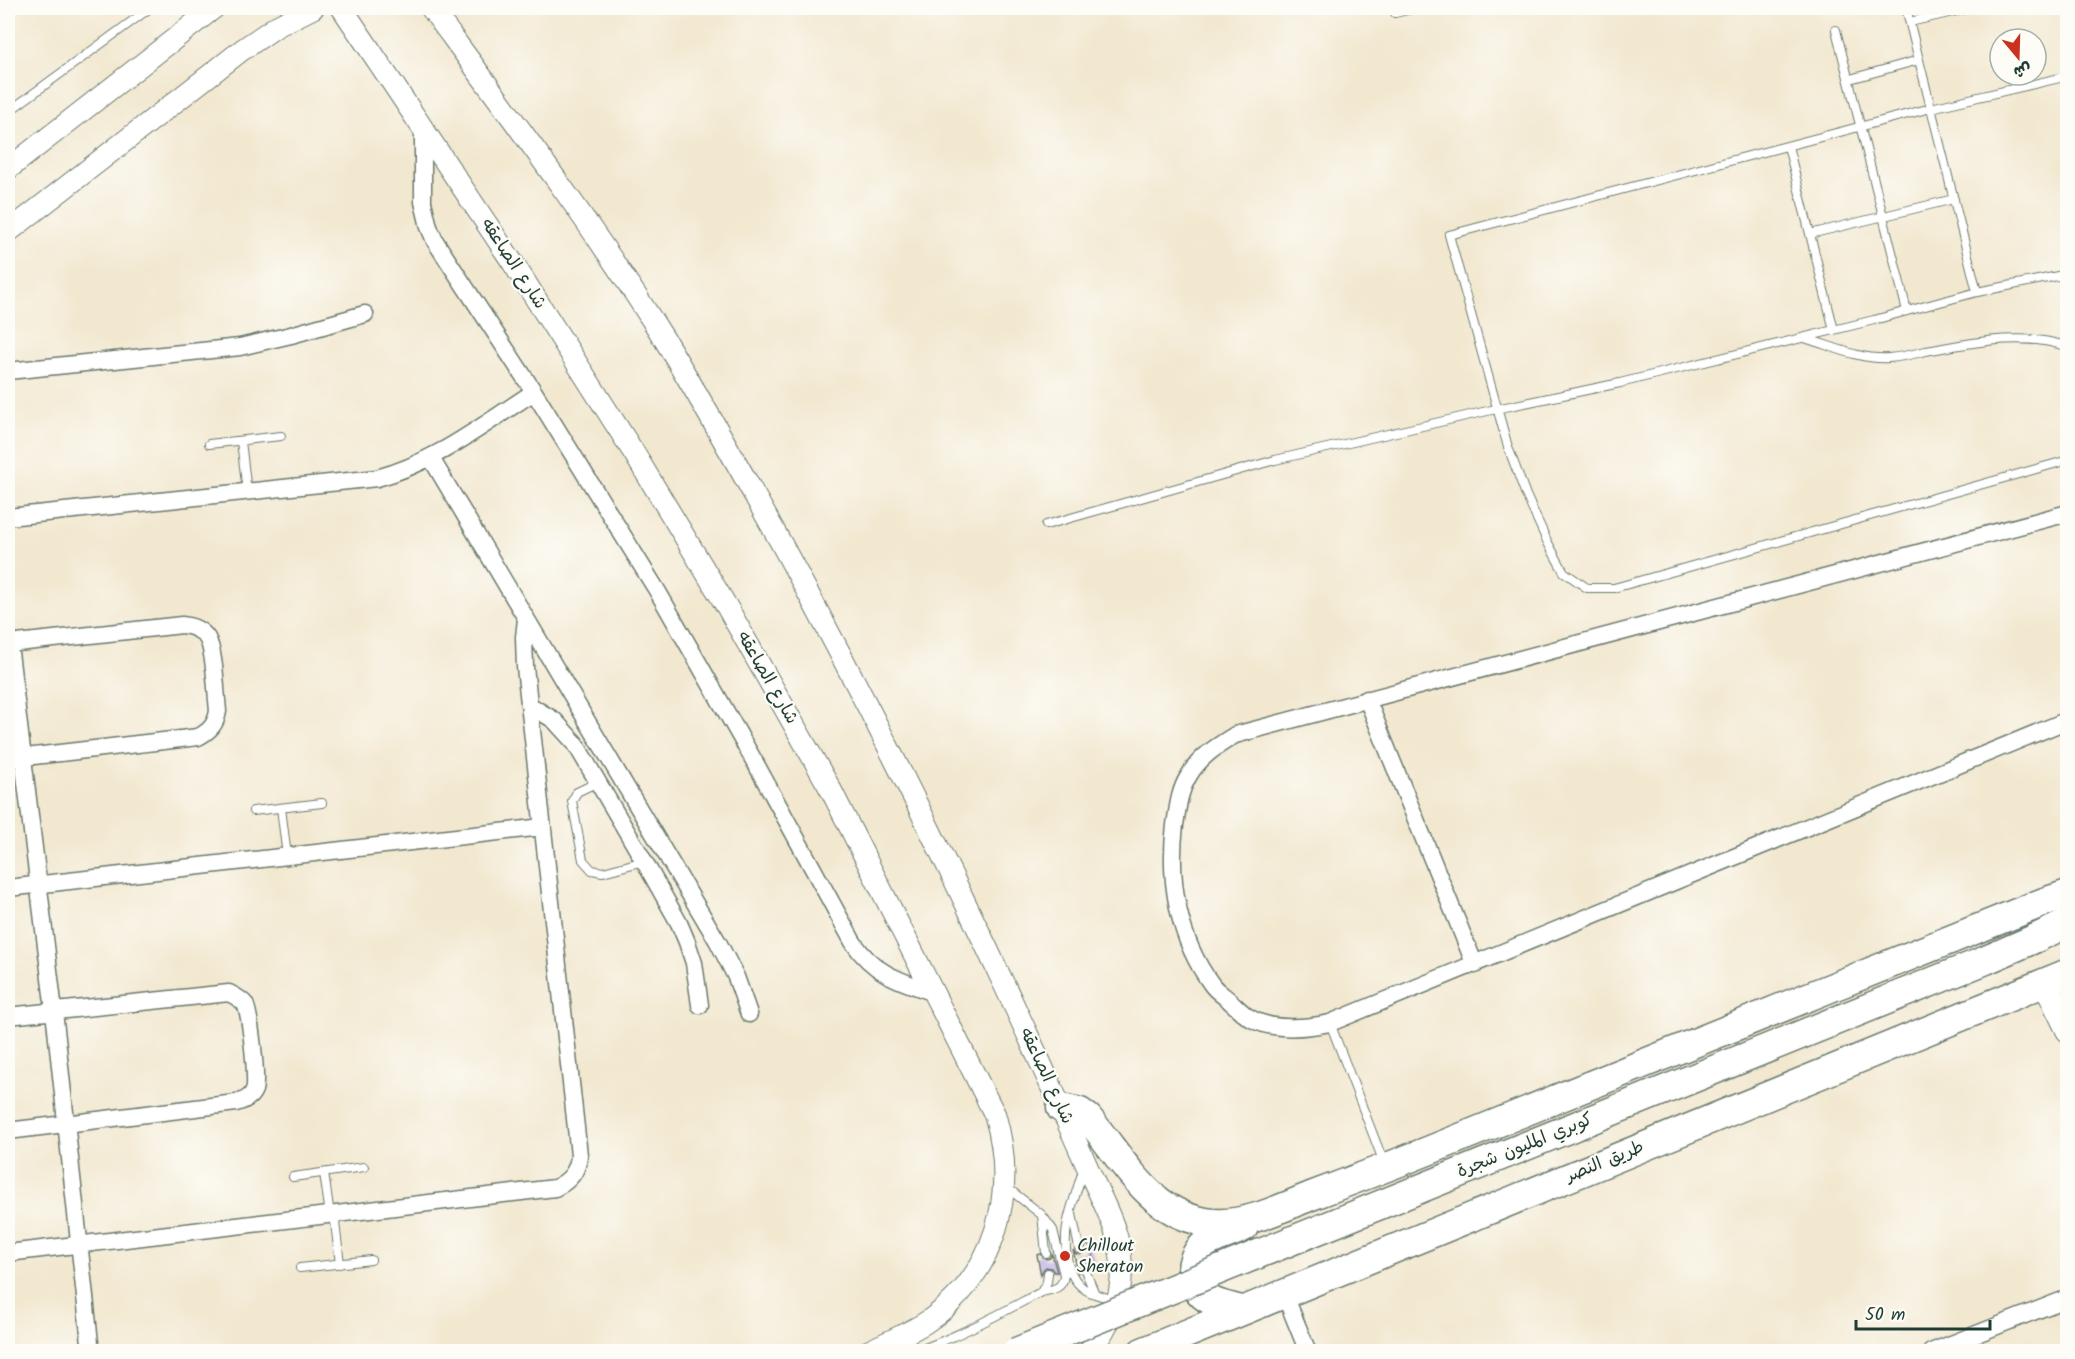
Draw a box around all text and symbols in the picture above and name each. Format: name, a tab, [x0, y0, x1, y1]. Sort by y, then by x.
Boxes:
north arrow	[1988, 27, 2048, 87]
text: ش	[2010, 55, 2035, 84]
street label: شارع الصاعقه	[473, 213, 553, 315]
street label: شارع الصاعقه	[729, 626, 805, 730]
street label: شارع الصاعقه	[1011, 1023, 1081, 1129]
street label: كوبري المليون شجرة	[1453, 1105, 1598, 1186]
street label: طريق النصر	[1559, 1133, 1649, 1192]
place label: Chillout Sheraton	[1077, 1232, 1143, 1282]
marker: Chillout Sheraton	[1058, 1249, 1072, 1263]
scale bar	[1856, 1293, 1990, 1331]
text: 50 m	[1865, 1301, 1905, 1330]

